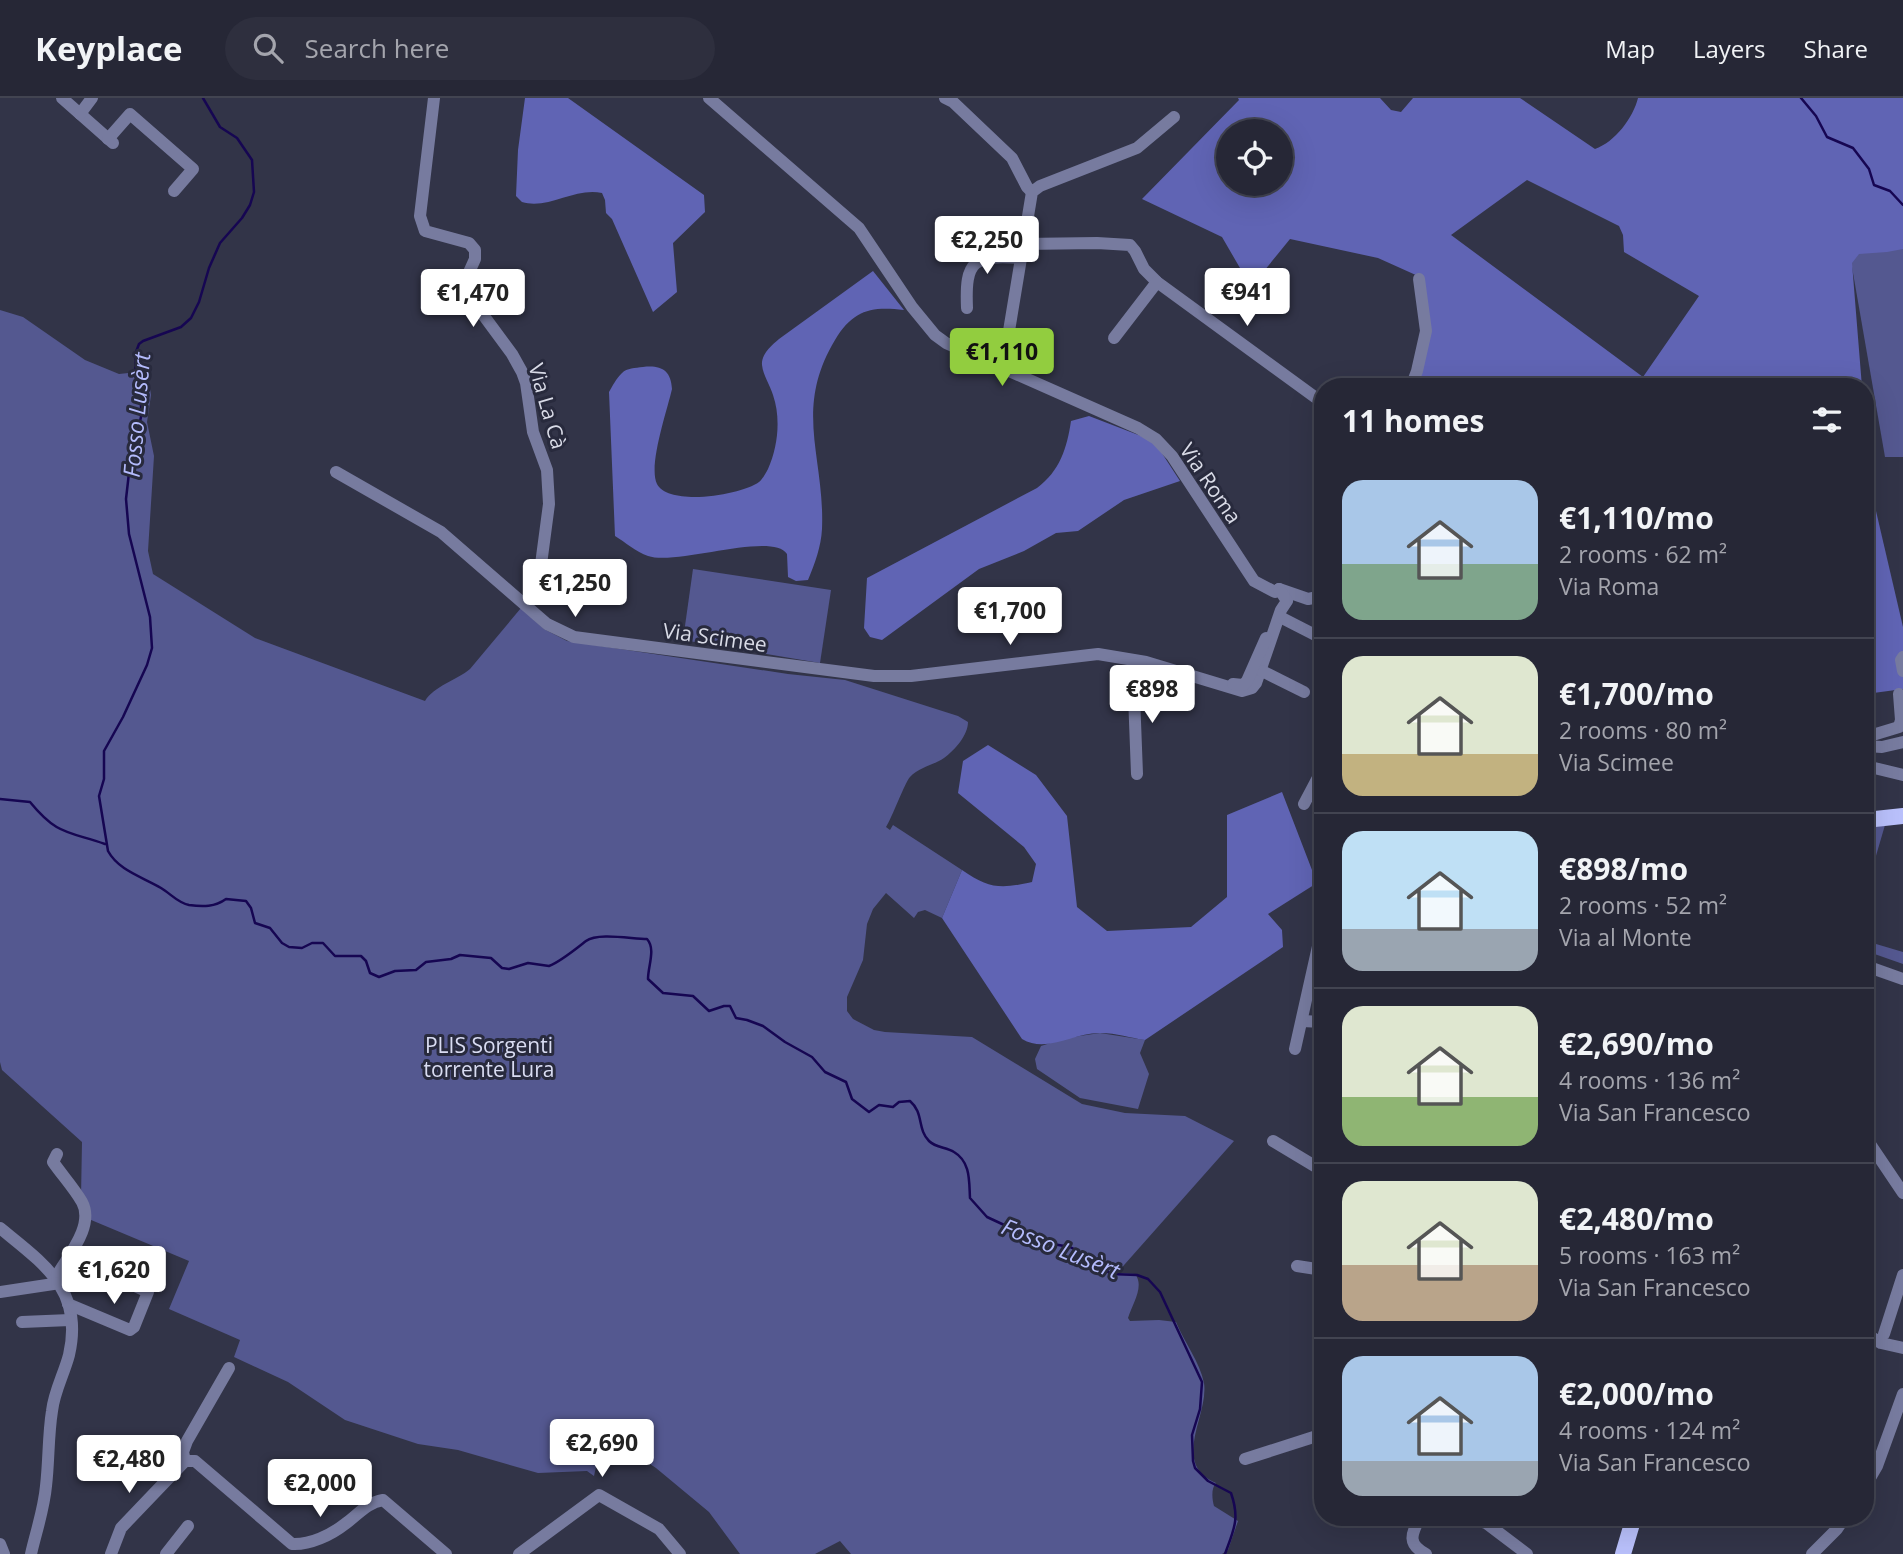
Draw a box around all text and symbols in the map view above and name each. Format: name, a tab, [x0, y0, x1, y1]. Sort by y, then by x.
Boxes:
search box	[225, 17, 715, 80]
text: Keyplace	[35, 26, 183, 71]
icon: search	[249, 29, 287, 67]
text: Search here	[305, 30, 449, 66]
text: Map	[1605, 32, 1655, 65]
text: Layers	[1693, 32, 1766, 65]
text: Share	[1804, 32, 1868, 65]
map controls	[1216, 119, 1293, 196]
button: locate	[1216, 119, 1293, 196]
pin: €2,250	[930, 216, 1044, 276]
text: €2,250	[951, 223, 1023, 255]
pin: €941	[1206, 268, 1288, 328]
pin: €1,470	[416, 270, 530, 329]
text: €941	[1221, 275, 1273, 307]
text: €1,470	[437, 276, 509, 308]
pin: €1,110	[945, 328, 1059, 388]
text: €1,110	[966, 335, 1038, 367]
water label: Fosso Lusèrt	[115, 350, 158, 479]
street label: Via La Cà	[522, 360, 574, 452]
text: 11 homes	[1342, 400, 1485, 441]
icon: filters	[1808, 401, 1846, 439]
street label: Via Roma	[1174, 437, 1248, 529]
text: €1,110/mo	[1559, 497, 1714, 538]
icon: home	[1398, 508, 1482, 592]
text: 2 rooms · 62 m²	[1559, 538, 1727, 570]
pin: €1,250	[518, 560, 632, 619]
text: €1,250	[539, 566, 611, 598]
text: Via Roma	[1559, 570, 1659, 602]
pin: €1,700	[953, 588, 1067, 647]
text: €1,700	[974, 594, 1046, 626]
street label: Via Scimee	[661, 616, 769, 658]
pin: €898	[1111, 666, 1193, 725]
text: €898	[1126, 672, 1178, 704]
text: €1,700/mo	[1559, 673, 1714, 714]
icon: home	[1398, 684, 1482, 768]
text: 2 rooms · 80 m²	[1559, 714, 1727, 746]
text: Via Scimee	[1559, 746, 1674, 778]
text: €898/mo	[1559, 848, 1688, 889]
icon: home	[1398, 859, 1482, 943]
text: 2 rooms · 52 m²	[1559, 889, 1727, 921]
text: Via al Monte	[1559, 921, 1692, 953]
text: €2,690/mo	[1559, 1023, 1714, 1064]
park label: PLIS Sorgenti torrente Lura	[424, 1031, 554, 1083]
icon: home	[1398, 1034, 1482, 1118]
text: 4 rooms · 136 m²	[1559, 1064, 1740, 1096]
text: Via San Francesco	[1559, 1096, 1751, 1128]
text: €2,480/mo	[1559, 1198, 1714, 1239]
icon: home	[1398, 1209, 1482, 1293]
water label: Fosso Lusèrt	[997, 1210, 1126, 1287]
text: 5 rooms · 163 m²	[1559, 1239, 1740, 1271]
pin: €1,620	[57, 1246, 171, 1306]
text: €1,620	[78, 1253, 150, 1285]
text: Via San Francesco	[1559, 1271, 1751, 1303]
text: €2,000/mo	[1559, 1373, 1714, 1414]
icon: home	[1398, 1384, 1482, 1468]
text: 4 rooms · 124 m²	[1559, 1414, 1740, 1446]
pin: €2,690	[545, 1420, 659, 1479]
text: €2,690	[566, 1426, 638, 1458]
pin: €2,480	[72, 1436, 186, 1495]
text: €2,480	[93, 1442, 165, 1474]
text: Via San Francesco	[1559, 1446, 1751, 1478]
pin: €2,000	[263, 1460, 377, 1519]
text: €2,000	[284, 1466, 356, 1498]

